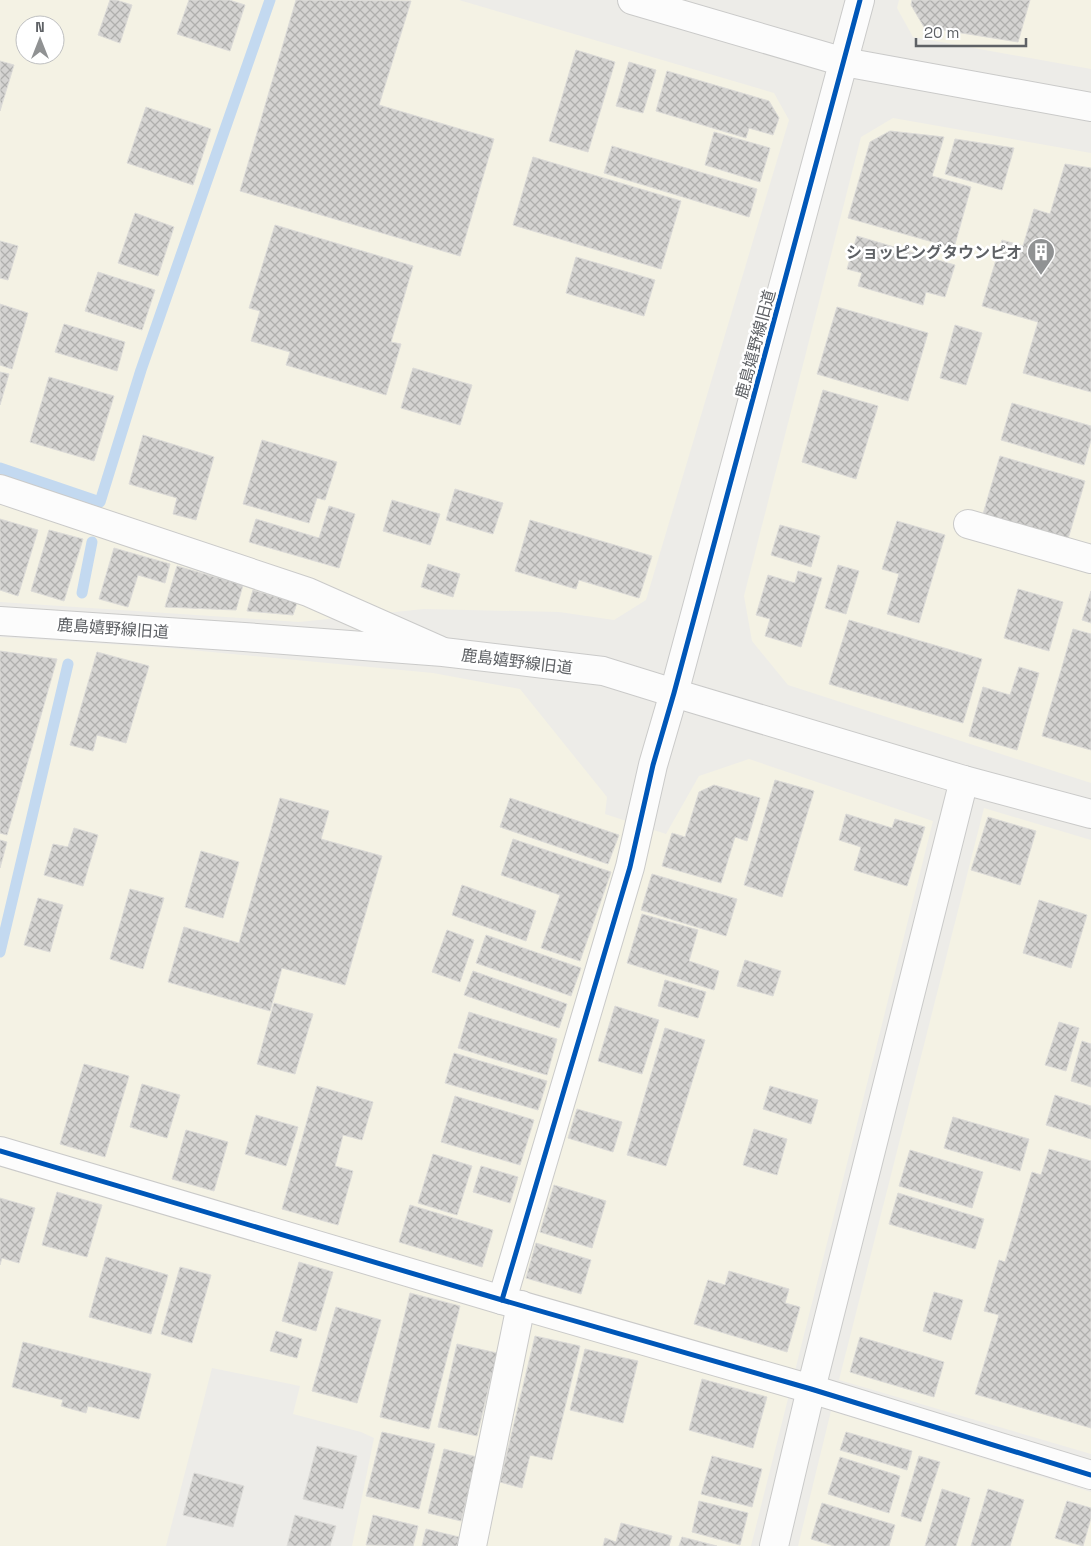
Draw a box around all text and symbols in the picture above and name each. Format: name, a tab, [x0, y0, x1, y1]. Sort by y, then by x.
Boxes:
north arrow	[15, 15, 65, 65]
scale bar	[916, 15, 1026, 47]
text: N	[35, 18, 45, 36]
text: 20 m	[924, 23, 959, 42]
building icon: ショッピングタウンピオ	[1026, 237, 1056, 276]
place label: ショッピングタウンピオ	[846, 242, 1022, 263]
street label: 鹿島嬉野線旧道	[731, 287, 780, 401]
street label: 鹿島嬉野線旧道	[56, 614, 170, 643]
street label: 鹿島嬉野線旧道	[460, 644, 574, 679]

